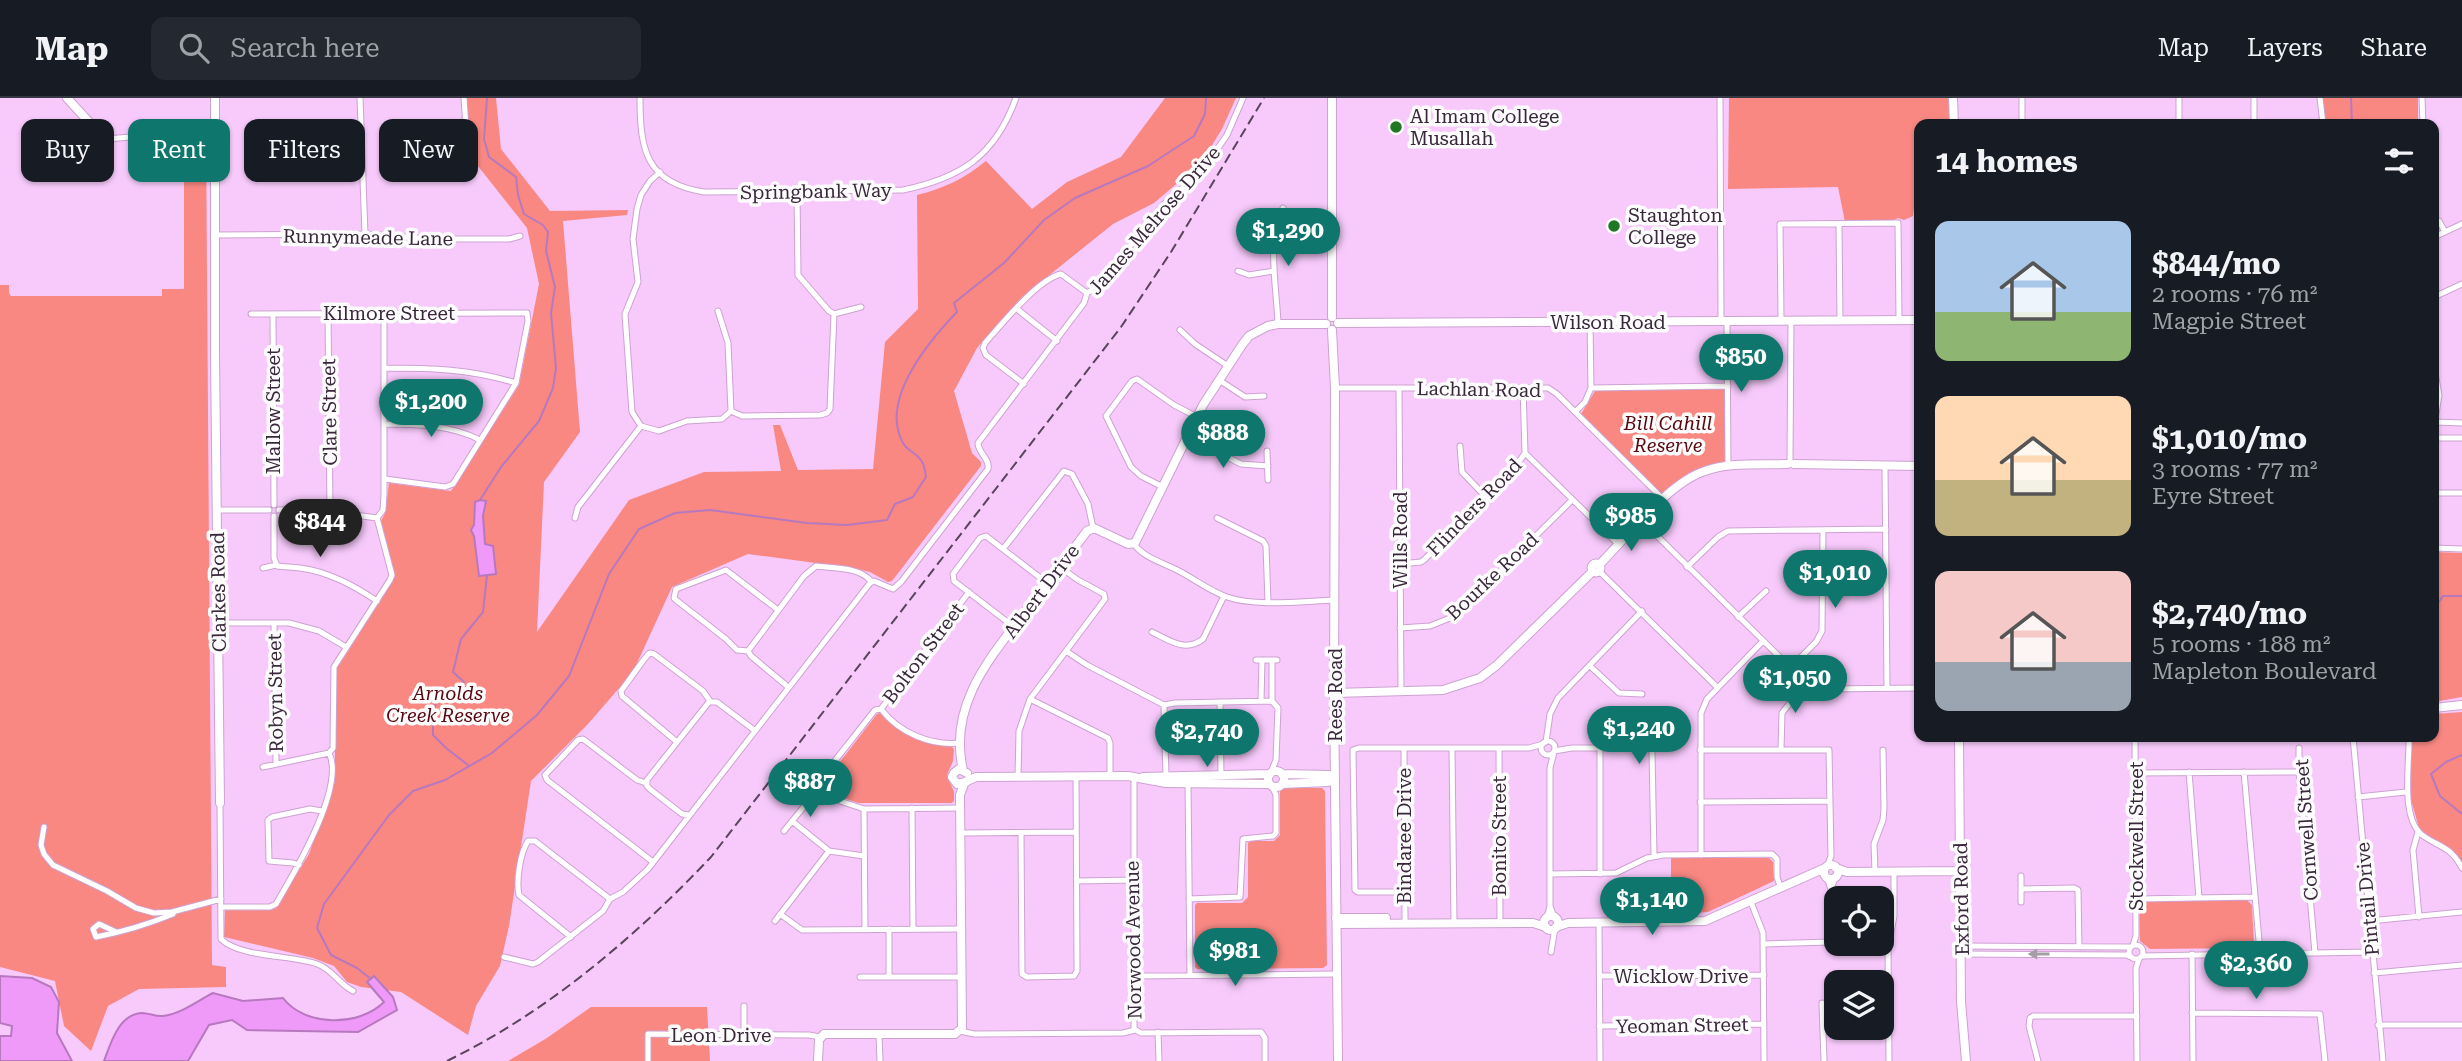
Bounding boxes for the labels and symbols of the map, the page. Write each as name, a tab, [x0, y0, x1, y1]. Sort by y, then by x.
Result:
place label: Al Imam College Musallah	[1410, 105, 1559, 150]
marker: Al Imam College Musallah	[1388, 119, 1404, 135]
street label: James Melrose Drive	[1084, 141, 1225, 299]
street label: Springbank Way	[740, 179, 893, 204]
place label: Staughton College	[1628, 204, 1723, 249]
pin: $1,290	[1231, 208, 1345, 268]
marker: Staughton College	[1606, 218, 1622, 234]
street label: Runnymeade Lane	[283, 225, 453, 250]
street label: Kilmore Street	[323, 302, 455, 325]
street label: Wilson Road	[1550, 311, 1666, 334]
pin: $850	[1700, 334, 1782, 394]
street label: Mallow Street	[262, 348, 285, 474]
street label: Clare Street	[317, 358, 342, 466]
street label: Lachlan Road	[1417, 377, 1541, 402]
pin: $1,200	[374, 380, 488, 439]
pin: $888	[1182, 410, 1264, 470]
park label: Bill Cahill Reserve	[1623, 412, 1712, 457]
street label: Flinders Road	[1422, 454, 1527, 561]
street label: Wills Road	[1389, 491, 1412, 589]
pin: $985	[1590, 494, 1672, 553]
pin: $844	[279, 500, 361, 559]
street label: Bourke Road	[1442, 528, 1543, 625]
street label: Clarkes Road	[206, 532, 231, 652]
street label: Albert Drive	[999, 540, 1084, 643]
pin: $1,010	[1778, 550, 1892, 610]
street label: Bolton Street	[878, 598, 969, 708]
street label: Robyn Street	[263, 633, 288, 753]
street label: Rees Road	[1324, 648, 1347, 742]
pin: $1,050	[1738, 656, 1852, 715]
park label: Arnolds Creek Reserve	[386, 682, 510, 727]
pin: $1,240	[1582, 706, 1696, 766]
pin: $2,740	[1150, 710, 1264, 769]
street label: Cornwell Street	[2290, 758, 2323, 902]
pin: $887	[769, 760, 851, 819]
street label: Stockwell Street	[2125, 761, 2148, 911]
street label: Bindaree Drive	[1393, 768, 1416, 904]
street label: Bonito Street	[1488, 776, 1511, 896]
street label: Pintail Drive	[2351, 841, 2384, 957]
street label: Exford Road	[1949, 842, 1974, 956]
street label: Norwood Avenue	[1121, 860, 1146, 1020]
pin: $1,140	[1595, 878, 1709, 937]
pin: $981	[1194, 928, 1276, 988]
pin: $2,360	[2199, 942, 2313, 1001]
one-way arrow	[2027, 948, 2049, 960]
street label: Wicklow Drive	[1614, 965, 1748, 988]
street label: Yeoman Street	[1615, 1013, 1749, 1038]
street label: Leon Drive	[671, 1024, 771, 1047]

